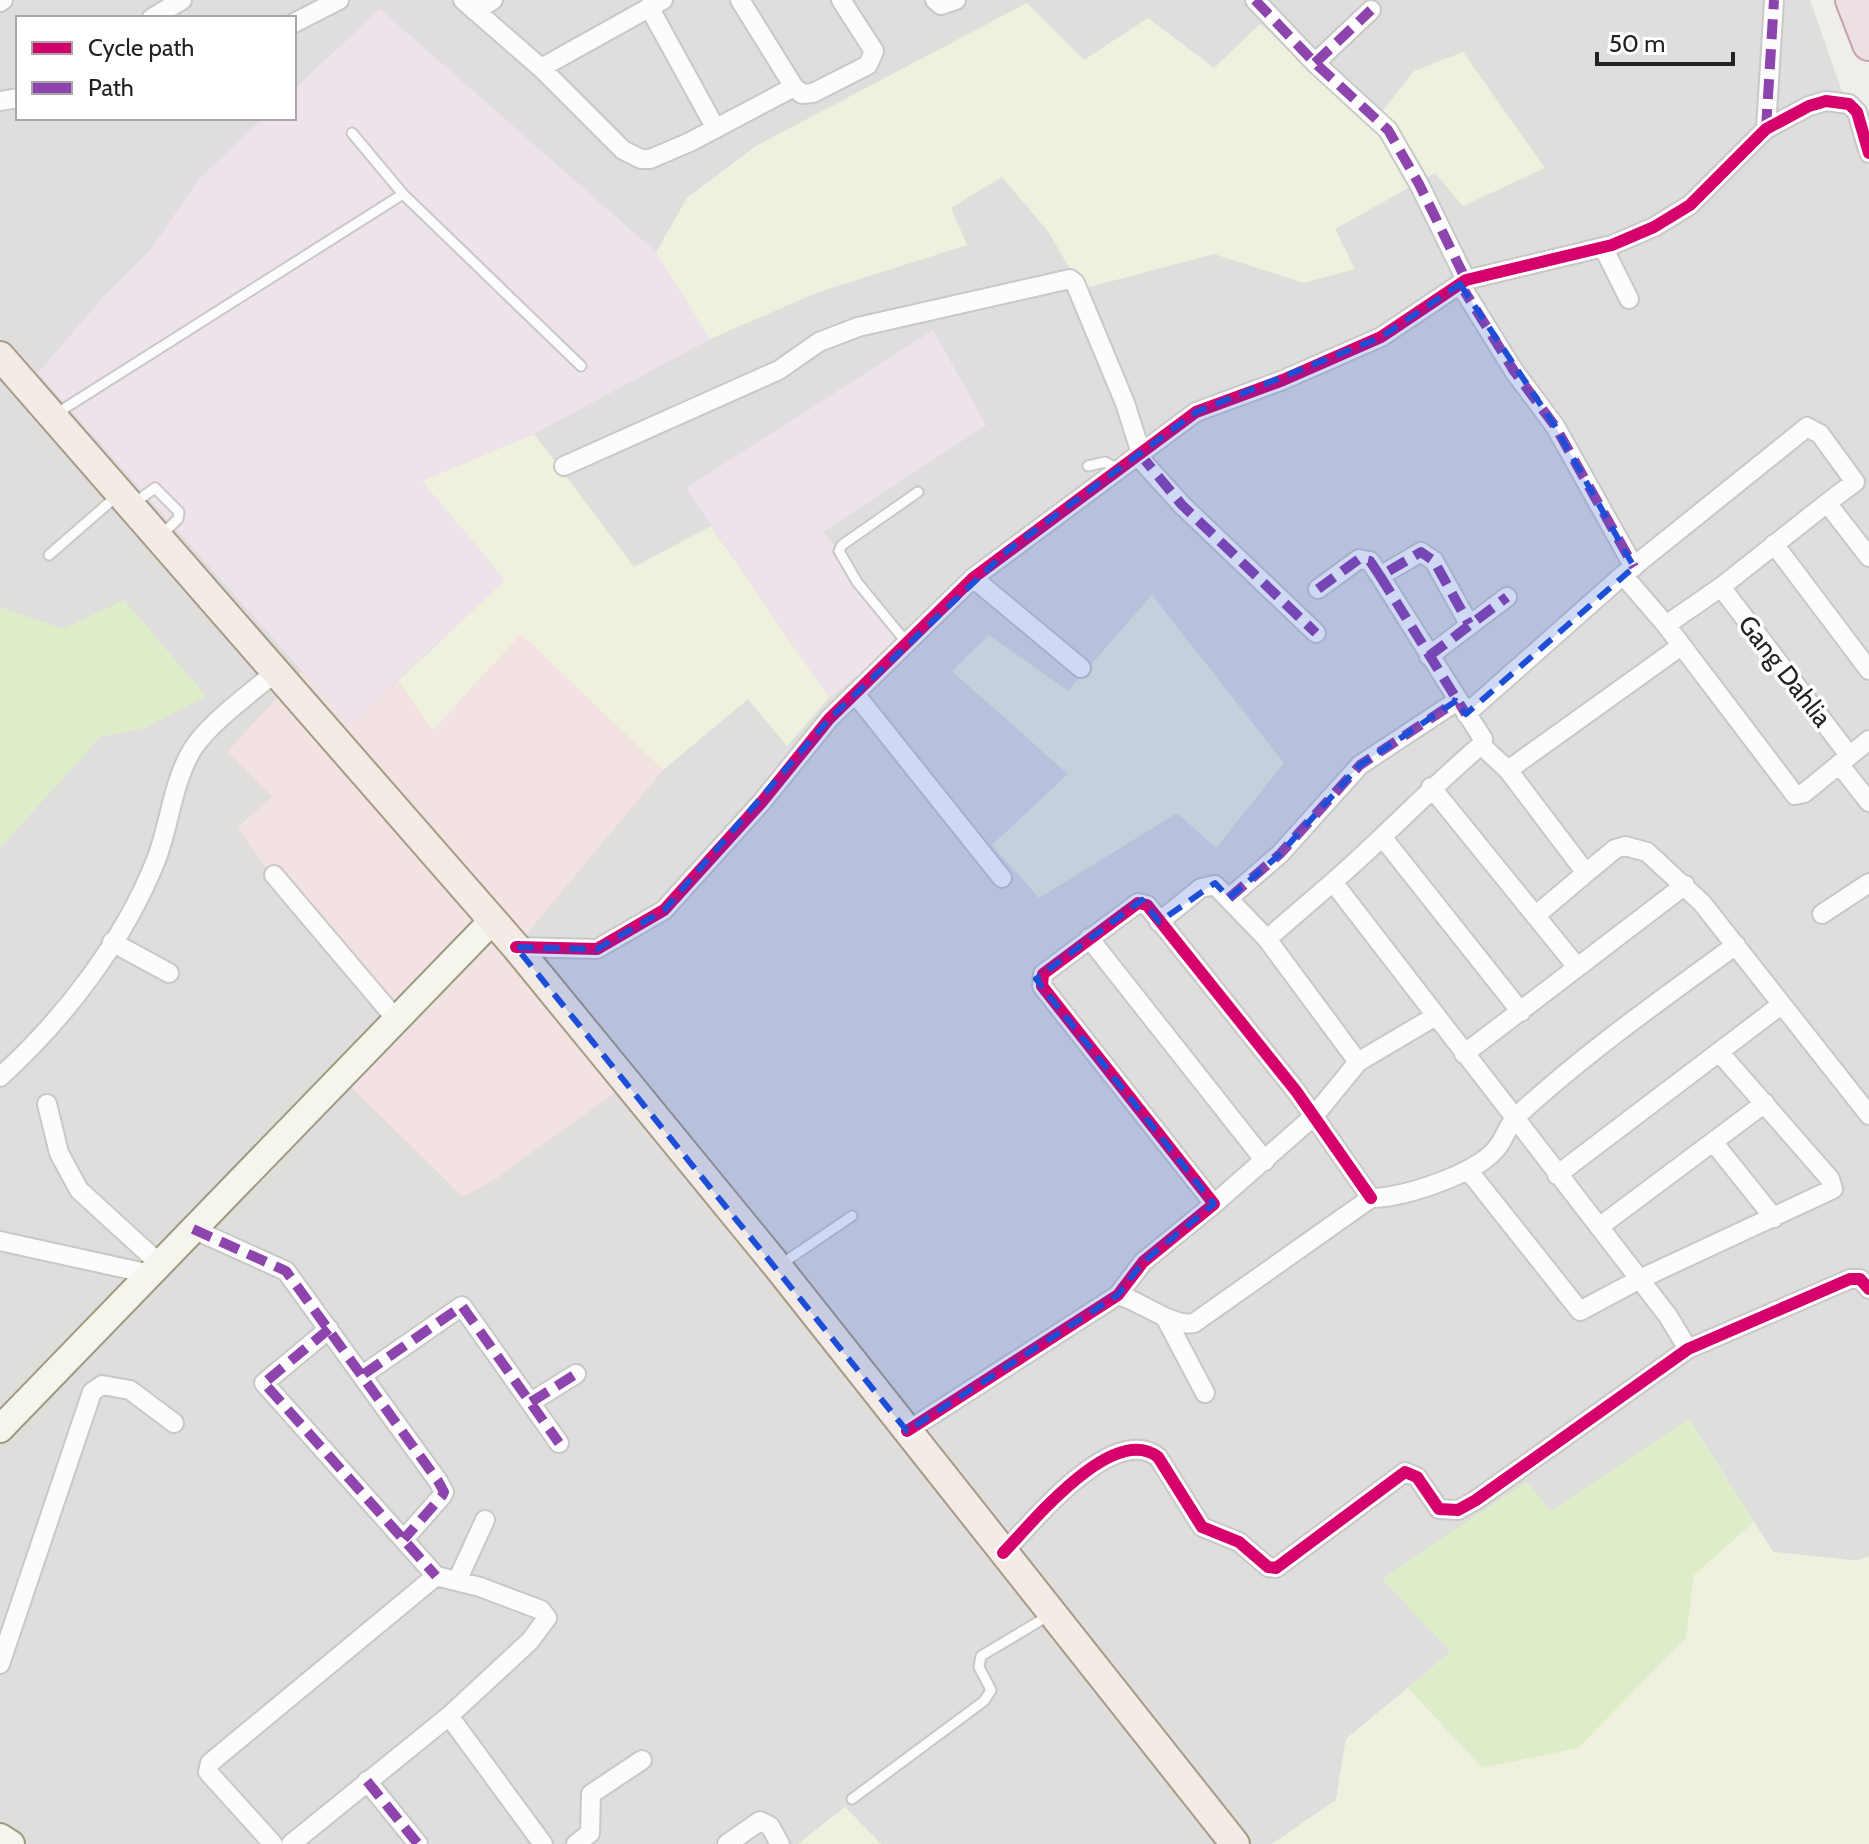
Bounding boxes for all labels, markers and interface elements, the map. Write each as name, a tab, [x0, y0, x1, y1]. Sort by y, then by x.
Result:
legend	[16, 16, 296, 120]
scale bar	[1597, 16, 1733, 66]
text: 50 m	[1609, 29, 1665, 58]
text: Cycle path	[88, 33, 194, 62]
text: Path	[88, 73, 134, 102]
street label: Gang Dahlia	[1732, 609, 1839, 734]

